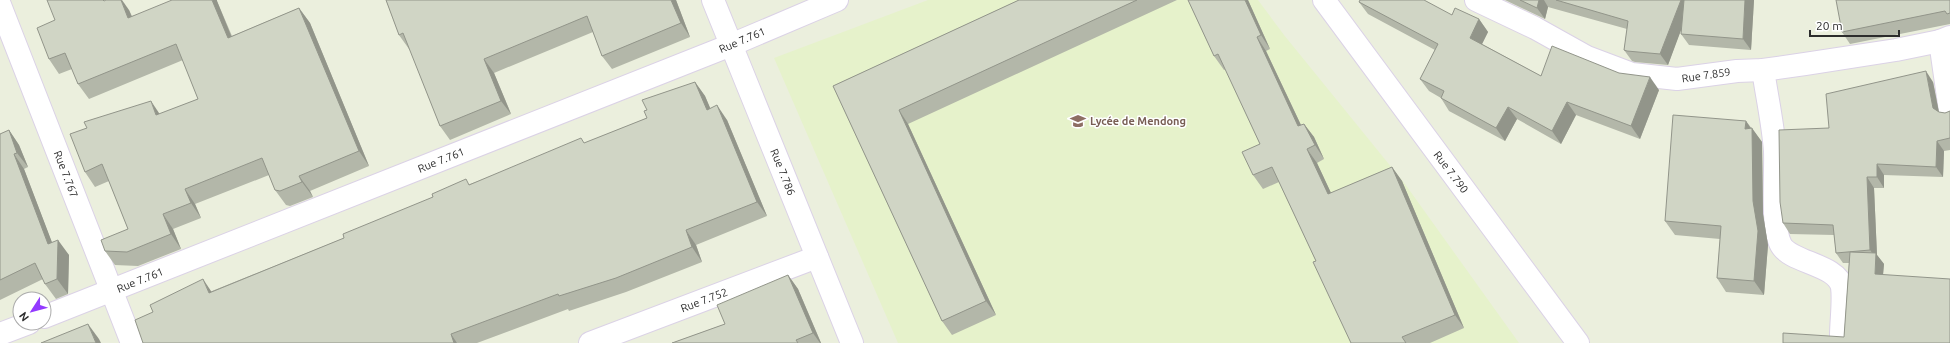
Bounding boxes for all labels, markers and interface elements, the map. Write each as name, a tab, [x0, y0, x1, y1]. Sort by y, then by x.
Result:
scale bar	[1810, 12, 1899, 38]
text: 20 m	[1816, 19, 1843, 32]
street label: Rue 7.761	[717, 25, 767, 55]
street label: Rue 7.859	[1681, 66, 1731, 84]
school or university icon: Lycée de Mendong	[1069, 112, 1087, 130]
place label: Lycée de Mendong	[1090, 115, 1186, 127]
street label: Rue 7.761	[416, 145, 466, 175]
street label: Rue 7.786	[768, 147, 798, 197]
street label: Rue 7.767	[52, 149, 80, 199]
street label: Rue 7.790	[1431, 149, 1471, 195]
street label: Rue 7.761	[115, 265, 165, 295]
street label: Rue 7.752	[679, 286, 729, 314]
north arrow	[12, 291, 52, 331]
text: N	[17, 310, 31, 324]

